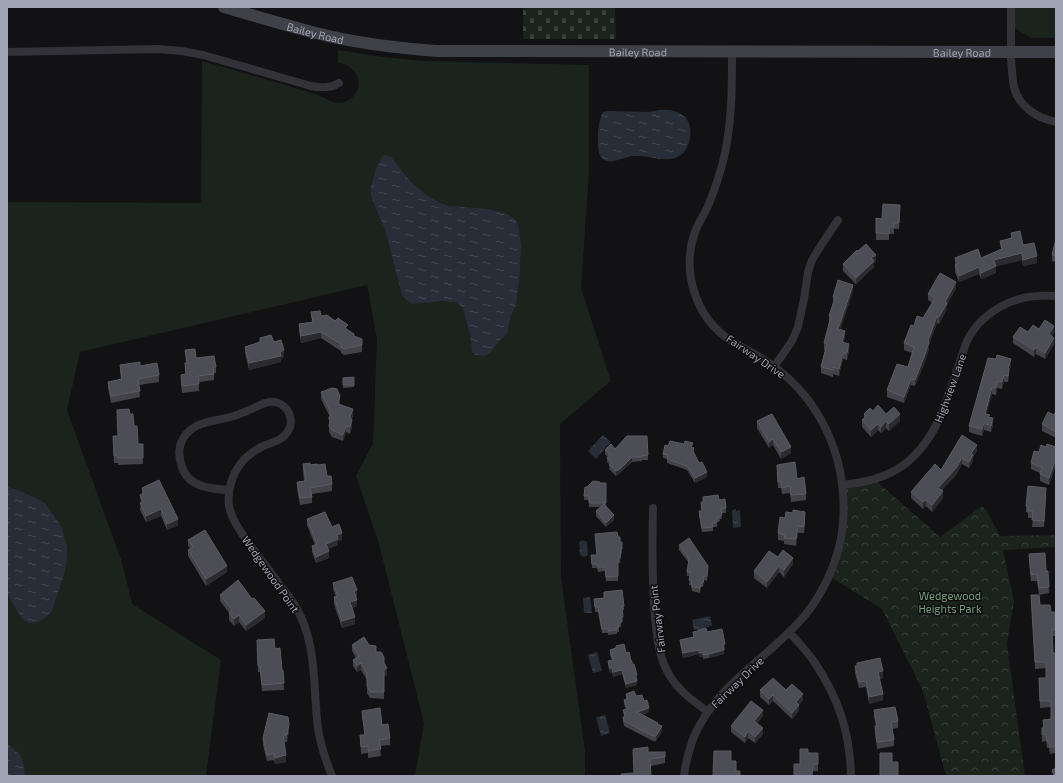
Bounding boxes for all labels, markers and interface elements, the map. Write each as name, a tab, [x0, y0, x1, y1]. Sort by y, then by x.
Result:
street label: Bailey Road	[286, 19, 345, 46]
street label: Bailey Road	[609, 45, 667, 58]
street label: Bailey Road	[933, 45, 991, 58]
street label: Fairway Drive	[724, 332, 788, 380]
street label: Highview Lane	[932, 352, 969, 424]
street label: Wedgewood Point	[240, 533, 302, 615]
street label: Fairway Point	[646, 584, 668, 654]
park label: Wedgewood Heights Park	[918, 589, 982, 615]
street label: Fairway Drive	[708, 654, 766, 710]

